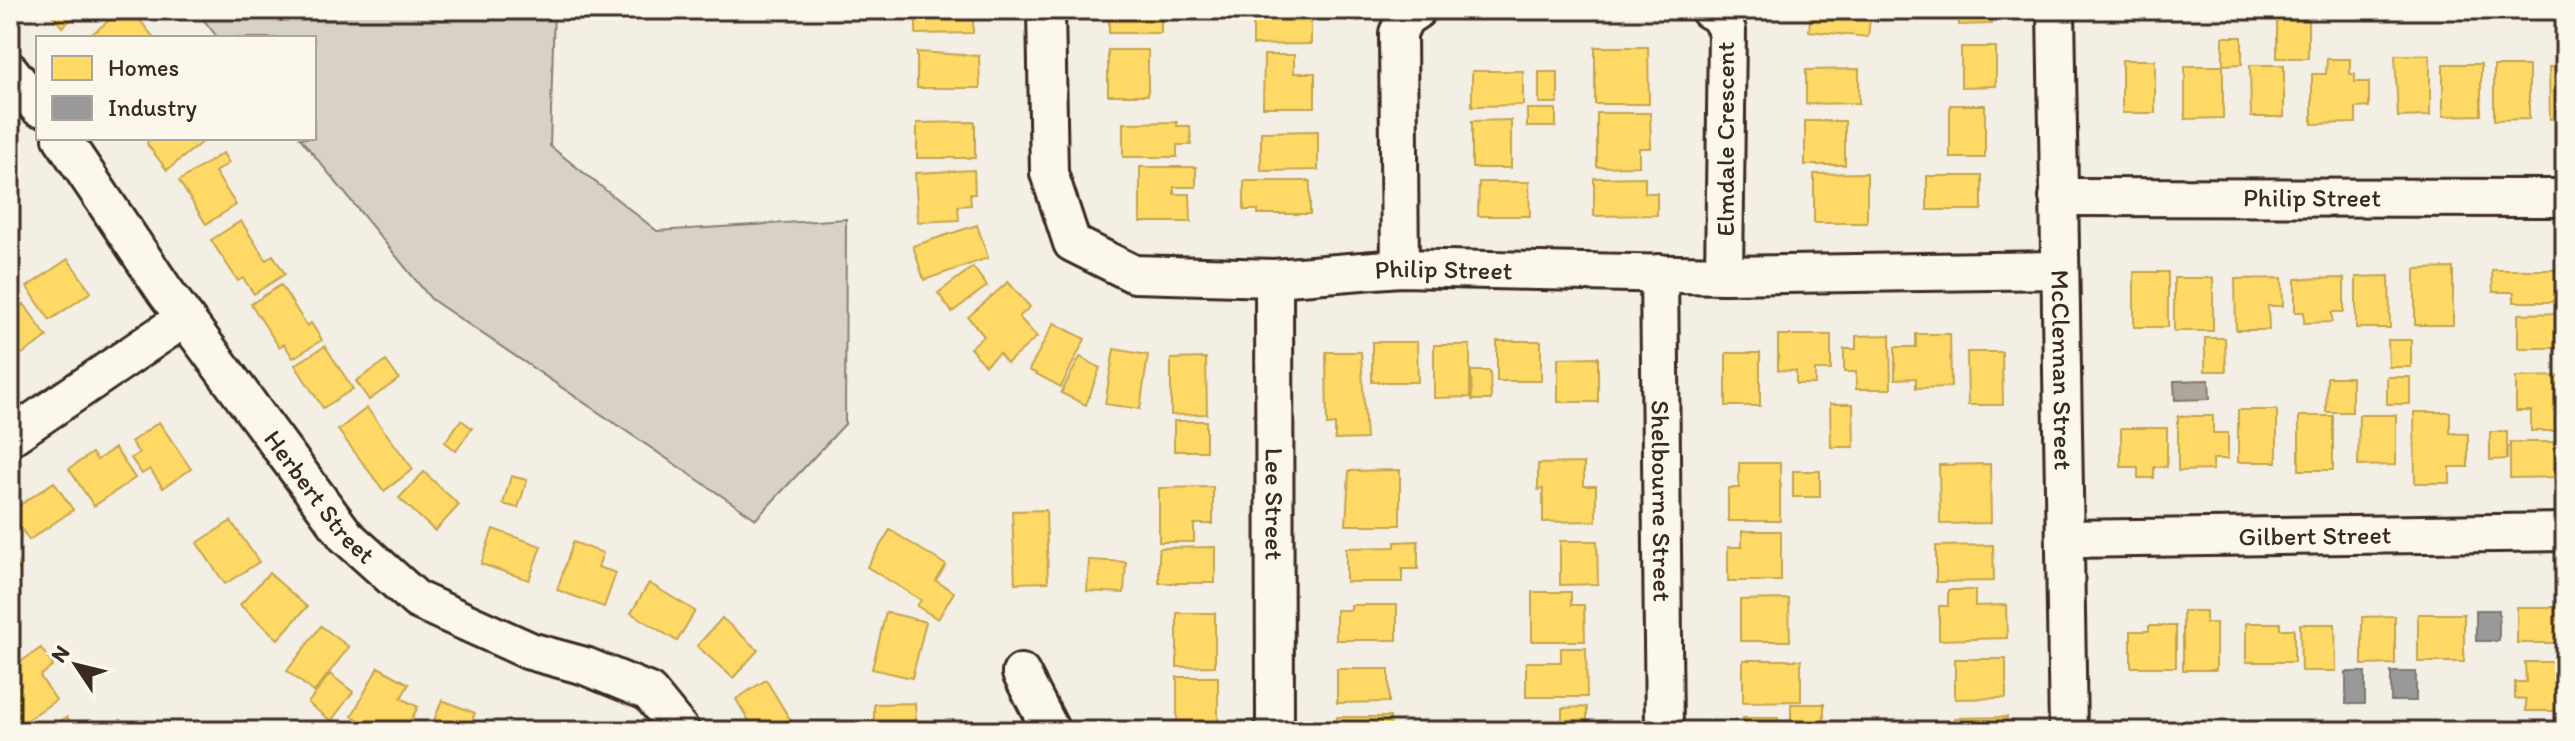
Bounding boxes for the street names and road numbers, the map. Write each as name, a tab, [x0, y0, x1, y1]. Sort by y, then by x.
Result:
street label: Elmdale Crescent	[1709, 41, 1741, 236]
street label: Philip Street	[2243, 181, 2381, 214]
street label: Philip Street	[1373, 252, 1513, 286]
street label: McClennan Street	[2044, 269, 2080, 471]
street label: Shelbourne Street	[1644, 400, 1679, 602]
street label: Herbert Street	[257, 424, 382, 571]
street label: Lee Street	[1258, 448, 1291, 561]
street label: Gilbert Street	[2238, 518, 2392, 553]

